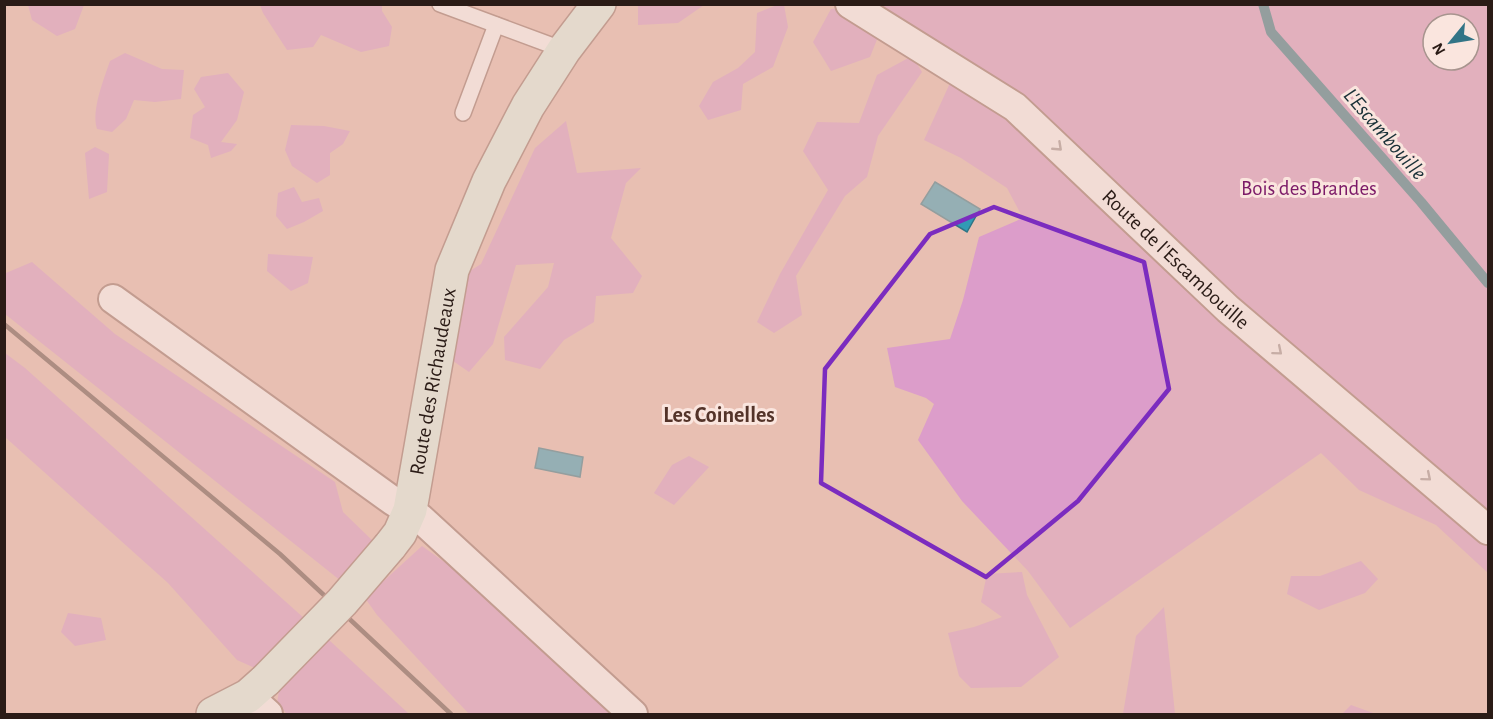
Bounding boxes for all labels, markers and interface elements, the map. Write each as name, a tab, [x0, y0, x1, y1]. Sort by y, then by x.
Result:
north arrow	[1421, 12, 1481, 72]
text: N	[1429, 40, 1449, 58]
water label: L'Escambouille	[1340, 84, 1430, 184]
one-way arrow	[1050, 140, 1061, 151]
park label: Bois des Brandes	[1241, 178, 1377, 199]
street label: Route de l'Escambouille	[1098, 185, 1254, 333]
street label: Route des Richaudeaux	[406, 286, 459, 477]
one-way arrow	[1271, 344, 1282, 355]
district label: Les Coinelles	[663, 404, 775, 426]
one-way arrow	[1420, 470, 1431, 481]

